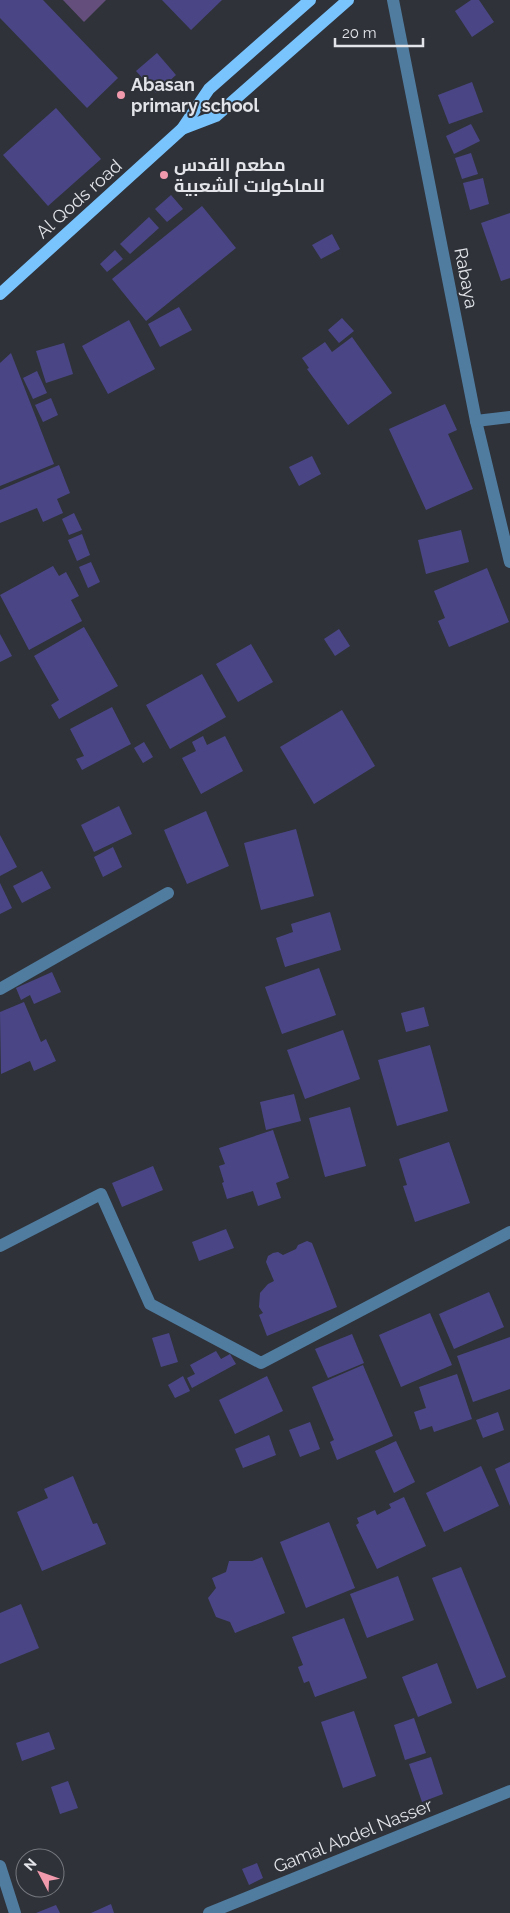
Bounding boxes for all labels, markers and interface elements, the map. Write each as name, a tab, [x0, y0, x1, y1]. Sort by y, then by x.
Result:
scale bar	[335, 15, 422, 47]
text: 20 m	[342, 24, 377, 42]
place label: Abasan primary school	[131, 74, 260, 116]
marker: Abasan primary school	[115, 89, 127, 101]
place label: مطعم القدس للماكولات الشعبية	[174, 154, 325, 197]
street label: Al Qods road	[32, 155, 126, 242]
marker: مطعم القدس للماكولات الشعبية	[158, 169, 170, 181]
street label: Rabaya	[450, 246, 483, 310]
street label: Gamal Abdel Nasser	[270, 1794, 436, 1877]
north arrow	[15, 1848, 65, 1898]
text: N	[21, 1855, 40, 1874]

